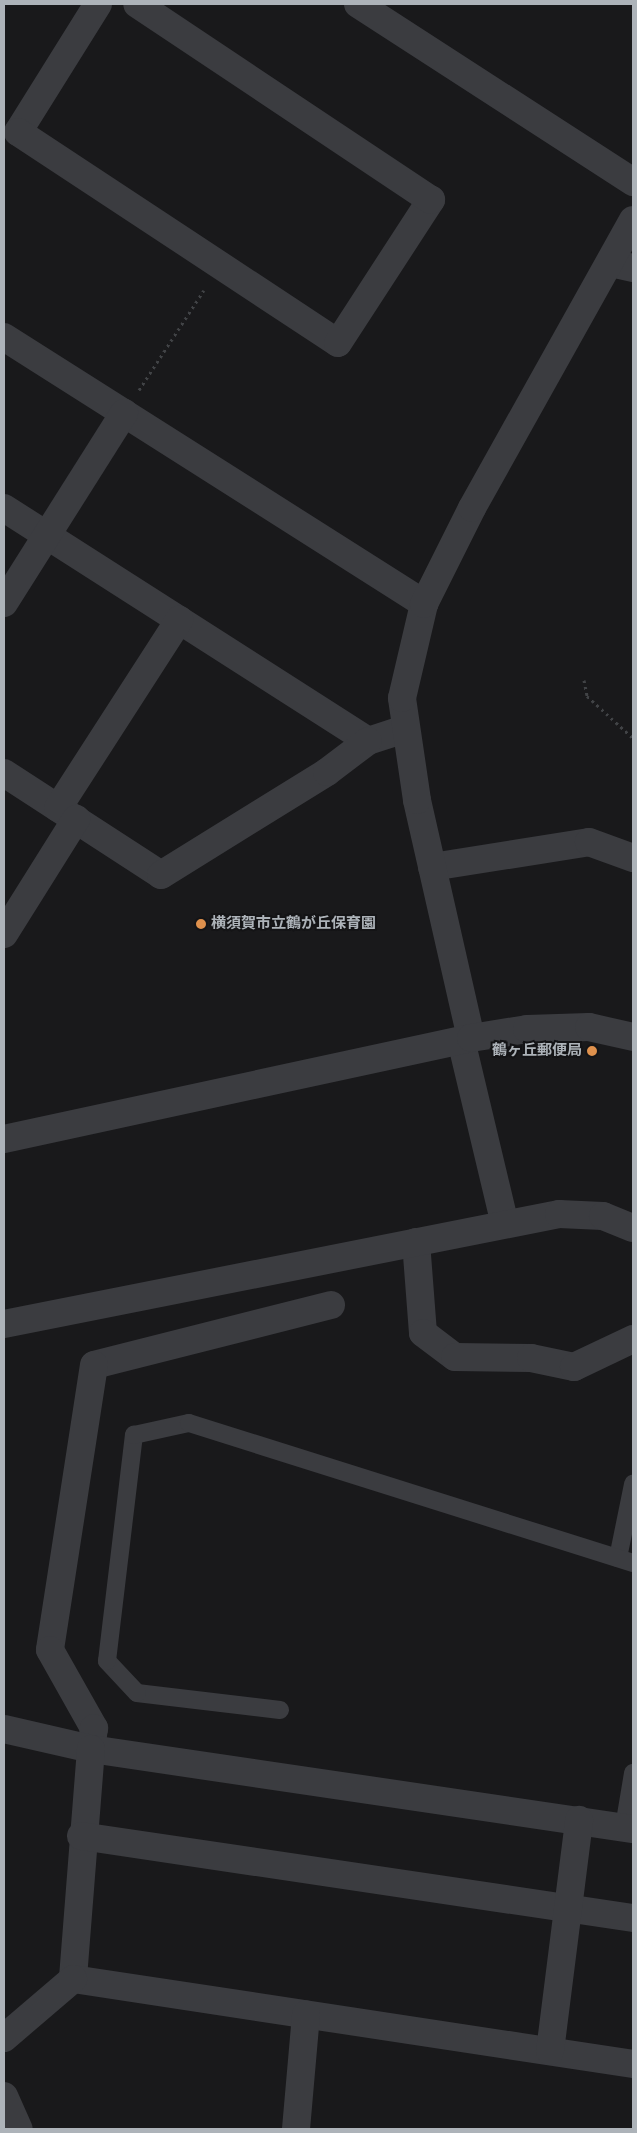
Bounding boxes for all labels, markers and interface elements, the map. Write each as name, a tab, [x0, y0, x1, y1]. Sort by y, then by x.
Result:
place label: 横須賀市立鶴が丘保育園	[211, 915, 376, 933]
marker: 横須賀市立鶴が丘保育園	[195, 918, 207, 930]
place label: 鶴ヶ丘郵便局	[492, 1042, 582, 1060]
marker: 鶴ヶ丘郵便局	[586, 1045, 598, 1057]

